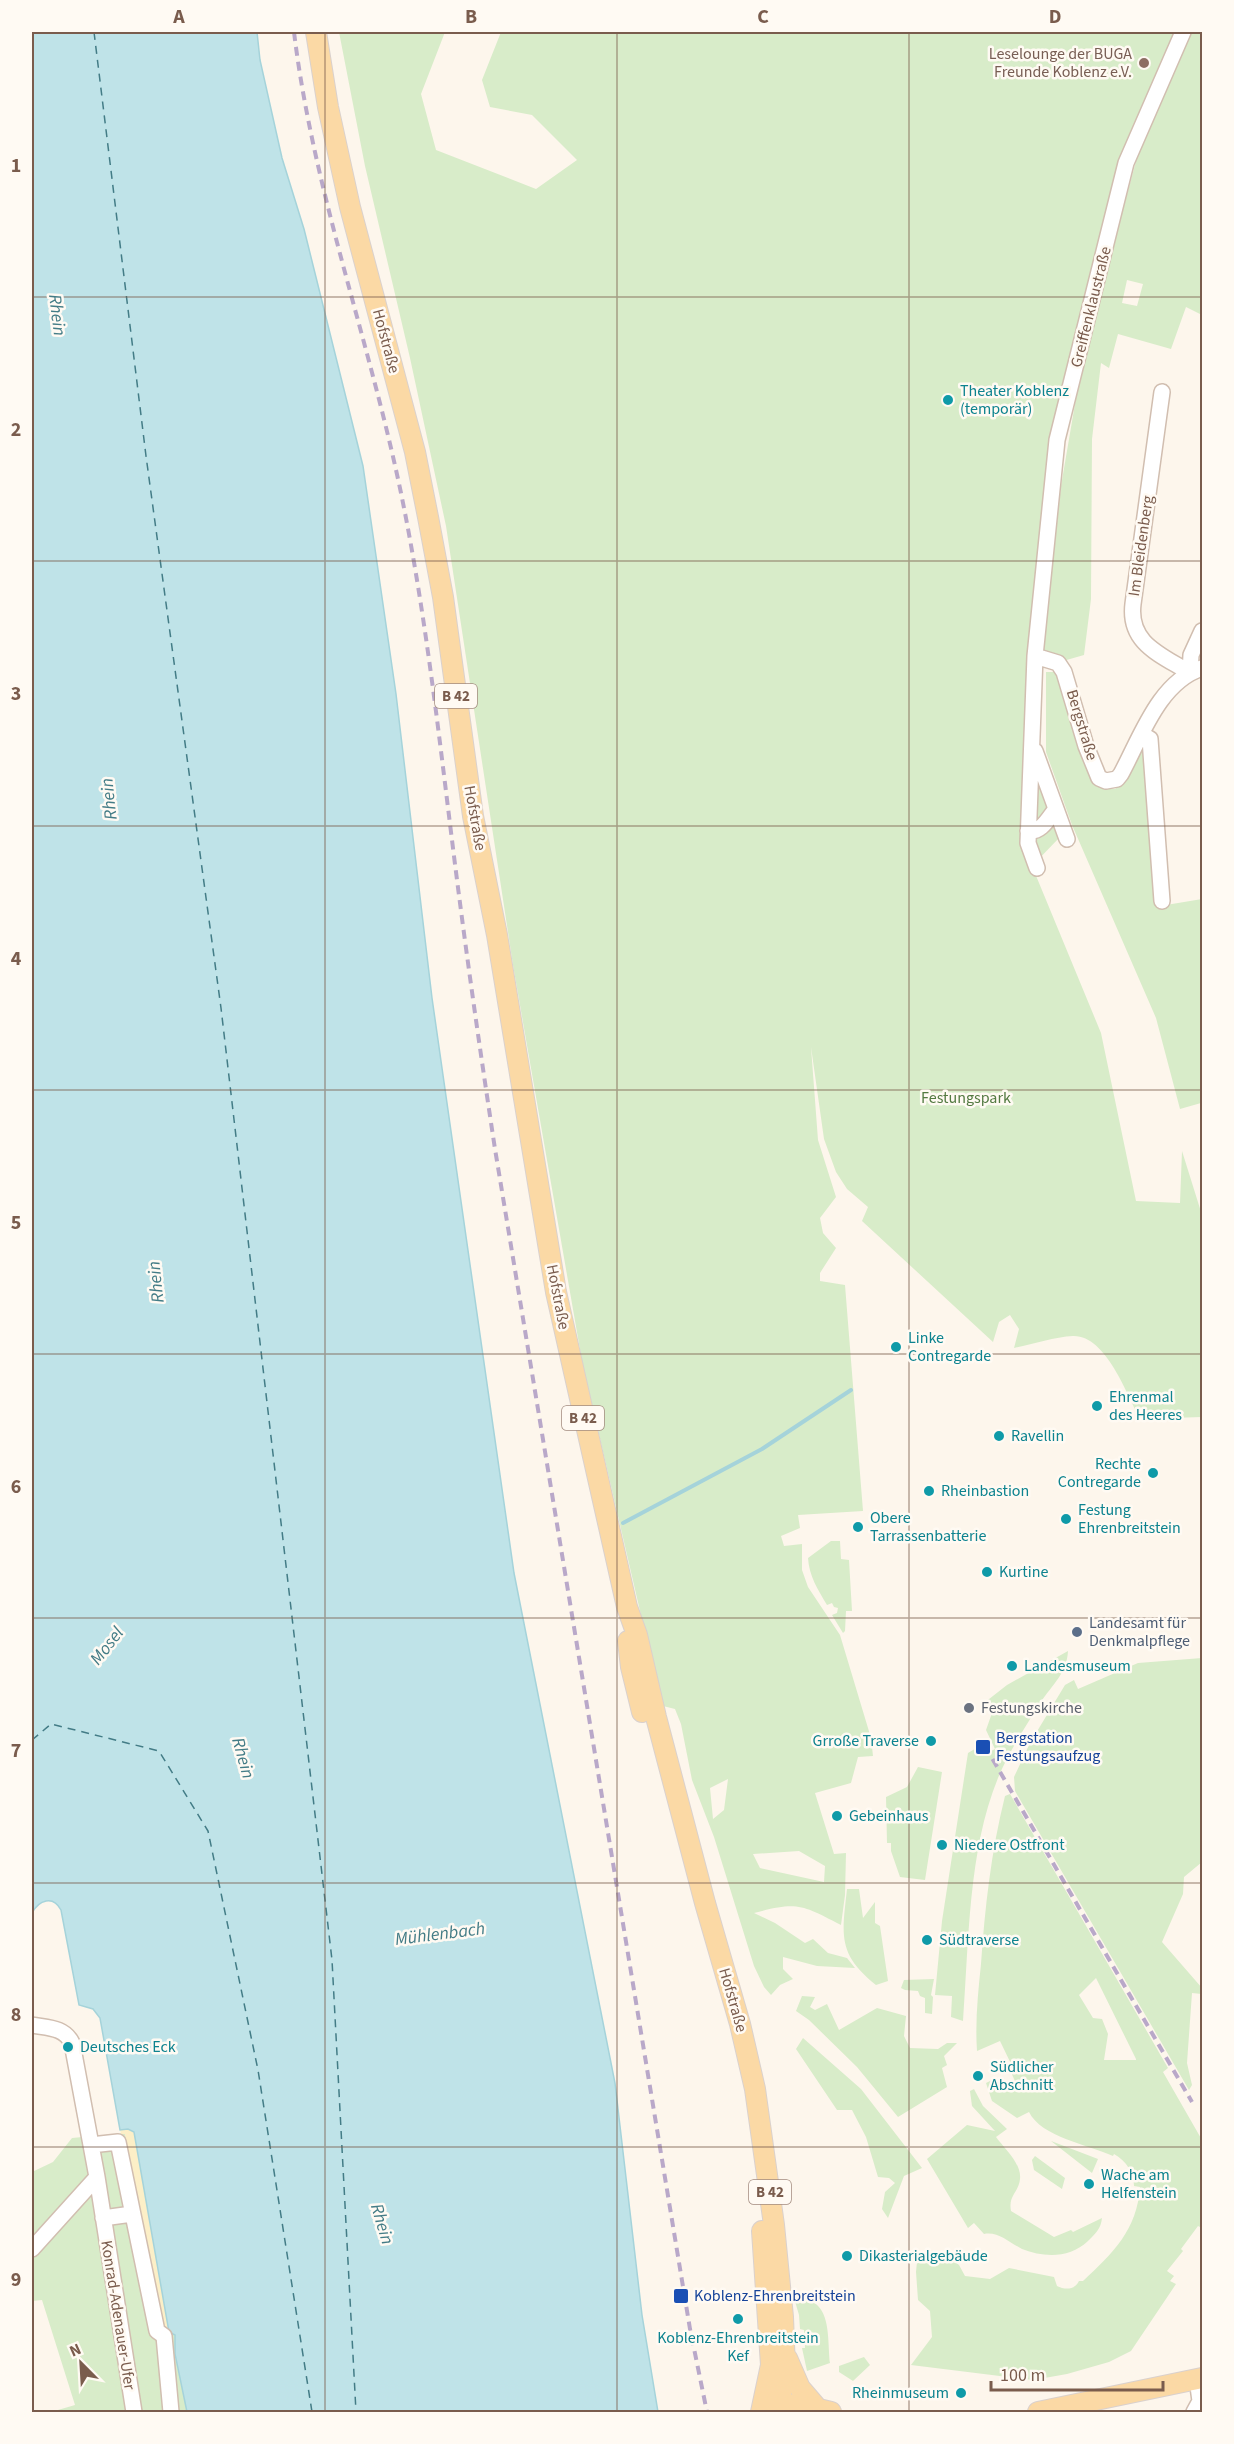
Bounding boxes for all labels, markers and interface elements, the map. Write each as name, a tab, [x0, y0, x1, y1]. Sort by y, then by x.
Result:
text: A	[172, 3, 185, 31]
text: B	[465, 3, 477, 31]
text: C	[757, 3, 769, 31]
text: D	[1049, 3, 1061, 31]
place label: Leselounge der BUGA Freunde Koblenz e.V.	[989, 43, 1132, 83]
marker: Leselounge der BUGA Freunde Koblenz e.V.	[1137, 56, 1151, 70]
text: 1	[11, 152, 21, 180]
street label: Greiffenklaustraße	[1065, 244, 1117, 370]
water label: Rhein	[42, 293, 72, 337]
street label: Hofstraße	[367, 306, 405, 376]
place label: Theater Koblenz (temporär)	[960, 380, 1069, 420]
marker: Theater Koblenz (temporär)	[941, 393, 955, 407]
text: 2	[11, 416, 21, 444]
street label: Im Bleidenberg	[1123, 494, 1159, 598]
text: 3	[11, 680, 21, 708]
road number: B 42	[435, 684, 477, 708]
street label: Bergstraße	[1061, 687, 1103, 763]
water label: Rhein	[94, 777, 124, 821]
street label: Hofstraße	[458, 784, 492, 852]
text: 4	[11, 945, 22, 973]
park label: Festungspark	[921, 1087, 1011, 1109]
text: 5	[11, 1209, 21, 1237]
water label: Rhein	[141, 1260, 171, 1304]
street label: Hofstraße	[541, 1263, 575, 1331]
place label: Linke Contregarde	[908, 1327, 991, 1367]
marker: Linke Contregarde	[889, 1340, 903, 1354]
place label: Ehrenmal des Heeres	[1109, 1386, 1182, 1426]
marker: Ehrenmal des Heeres	[1090, 1399, 1104, 1413]
road number: B 42	[562, 1406, 604, 1430]
place label: Ravellin	[1011, 1425, 1064, 1447]
marker: Ravellin	[992, 1429, 1006, 1443]
place label: Rechte Contregarde	[1058, 1453, 1141, 1493]
marker: Rechte Contregarde	[1146, 1466, 1160, 1480]
text: 6	[11, 1473, 21, 1501]
place label: Rheinbastion	[941, 1480, 1029, 1502]
marker: Rheinbastion	[922, 1484, 936, 1498]
place label: Festung Ehrenbreitstein	[1078, 1499, 1181, 1539]
place label: Obere Tarrassenbatterie	[870, 1507, 987, 1547]
marker: Festung Ehrenbreitstein	[1059, 1512, 1073, 1526]
marker: Obere Tarrassenbatterie	[851, 1520, 865, 1534]
place label: Kurtine	[999, 1561, 1048, 1583]
marker: Kurtine	[980, 1565, 994, 1579]
place label: Landesamt für Denkmalpflege	[1089, 1612, 1190, 1652]
water label: Mosel	[84, 1621, 130, 1670]
marker: Landesamt für Denkmalpflege	[1070, 1625, 1084, 1639]
place label: Landesmuseum	[1024, 1655, 1131, 1677]
marker: Landesmuseum	[1005, 1659, 1019, 1673]
place label: Festungskirche	[981, 1697, 1082, 1719]
marker: Festungskirche	[962, 1701, 976, 1715]
place label: Bergstation Festungsaufzug	[996, 1727, 1100, 1767]
place label: Grroße Traverse	[813, 1730, 919, 1752]
water label: Rhein	[225, 1734, 261, 1782]
marker: Grroße Traverse	[924, 1734, 938, 1748]
text: 7	[11, 1737, 21, 1765]
marker: Bergstation Festungsaufzug	[974, 1738, 992, 1756]
place label: Gebeinhaus	[849, 1805, 929, 1827]
marker: Gebeinhaus	[830, 1809, 844, 1823]
place label: Niedere Ostfront	[954, 1834, 1065, 1856]
marker: Niedere Ostfront	[935, 1838, 949, 1852]
water label: Mühlenbach	[394, 1916, 486, 1952]
place label: Südtraverse	[939, 1929, 1019, 1951]
marker: Südtraverse	[920, 1933, 934, 1947]
street label: Hofstraße	[713, 1965, 753, 2035]
text: 8	[11, 2001, 21, 2029]
place label: Deutsches Eck	[80, 2036, 176, 2058]
marker: Deutsches Eck	[61, 2040, 75, 2054]
place label: Südlicher Abschnitt	[990, 2056, 1054, 2096]
marker: Südlicher Abschnitt	[971, 2069, 985, 2083]
place label: Wache am Helfenstein	[1101, 2164, 1177, 2204]
marker: Wache am Helfenstein	[1082, 2177, 1096, 2191]
road number: B 42	[749, 2180, 791, 2204]
water label: Rhein	[364, 2200, 400, 2248]
street label: Konrad-Adenauer-Ufer	[95, 2239, 141, 2392]
place label: Dikasterialgebäude	[859, 2245, 988, 2267]
marker: Dikasterialgebäude	[840, 2249, 854, 2263]
text: 9	[11, 2266, 21, 2294]
place label: Koblenz-Ehrenbreitstein	[694, 2285, 856, 2307]
marker: Koblenz-Ehrenbreitstein	[672, 2287, 690, 2305]
marker: Koblenz-Ehrenbreitstein Kef	[731, 2312, 745, 2326]
place label: Koblenz-Ehrenbreitstein Kef	[657, 2327, 819, 2367]
north arrow	[51, 2333, 111, 2393]
text: N	[66, 2338, 85, 2362]
scale bar	[991, 2354, 1164, 2392]
text: 100 m	[1000, 2363, 1045, 2388]
place label: Rheinmuseum	[852, 2382, 949, 2404]
marker: Rheinmuseum	[954, 2386, 968, 2400]

